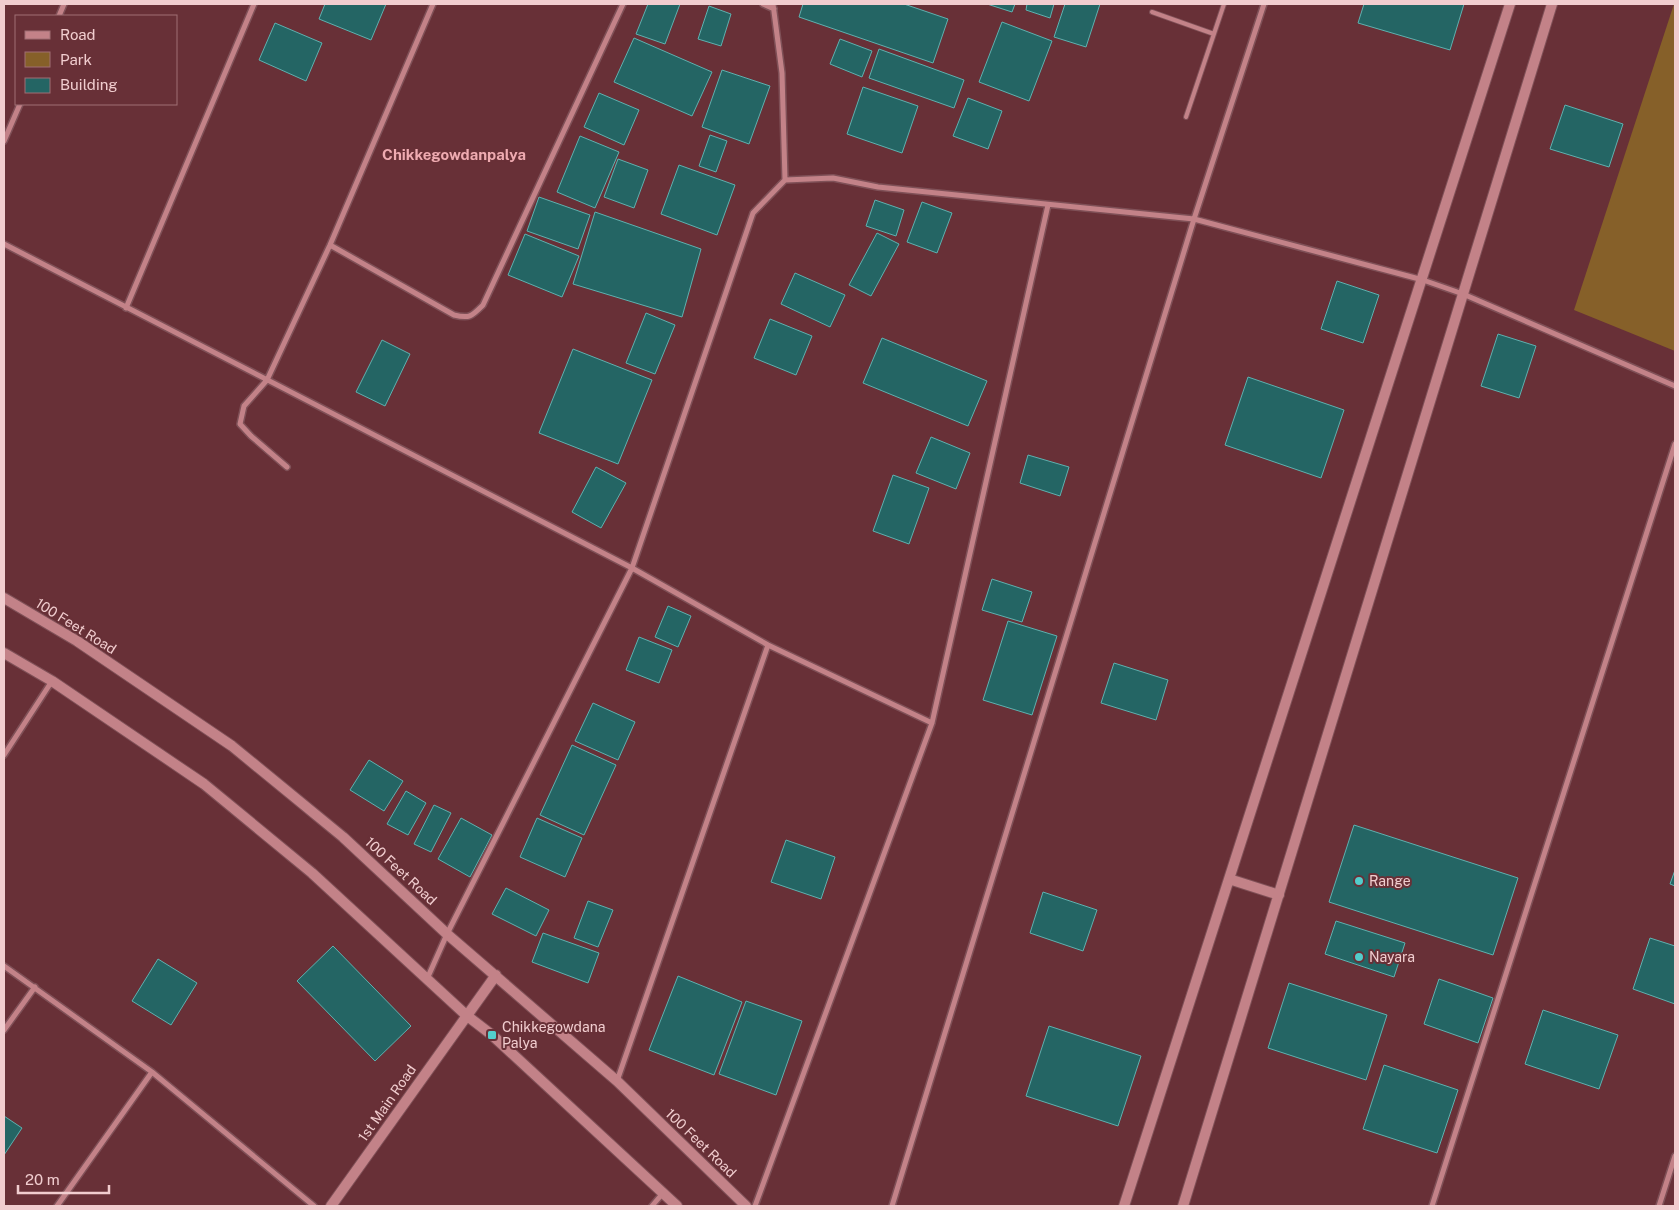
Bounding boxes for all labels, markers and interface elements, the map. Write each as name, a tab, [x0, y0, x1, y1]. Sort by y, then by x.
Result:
legend	[15, 15, 178, 105]
text: Road	[60, 26, 96, 43]
text: Park	[60, 51, 92, 68]
text: Building	[60, 76, 118, 93]
district label: Chikkegowdanpalya	[382, 146, 526, 163]
street label: 100 Feet Road	[33, 595, 119, 657]
street label: 100 Feet Road	[362, 834, 440, 908]
place label: Range	[1369, 873, 1411, 889]
marker: Range	[1353, 875, 1365, 887]
place label: Nayara	[1369, 949, 1415, 965]
marker: Nayara	[1353, 951, 1365, 963]
place label: Chikkegowdana Palya	[502, 1019, 606, 1051]
marker: Chikkegowdana Palya	[486, 1029, 498, 1041]
street label: 1st Main Road	[355, 1062, 419, 1144]
street label: 100 Feet Road	[662, 1105, 740, 1181]
scale bar	[18, 1162, 109, 1194]
text: 20 m	[25, 1171, 60, 1188]

